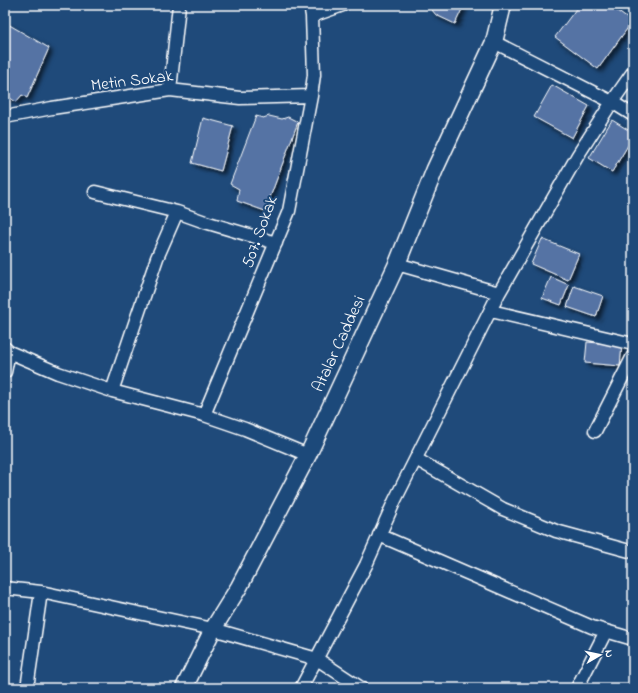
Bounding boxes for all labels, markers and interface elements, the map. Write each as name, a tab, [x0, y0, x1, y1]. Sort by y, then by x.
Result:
street label: Metin Sokak	[89, 63, 175, 98]
street label: 507. Sokak	[235, 192, 285, 272]
street label: Atalar Caddesi	[306, 292, 372, 396]
north arrow	[580, 635, 620, 675]
text: N	[600, 649, 617, 659]

